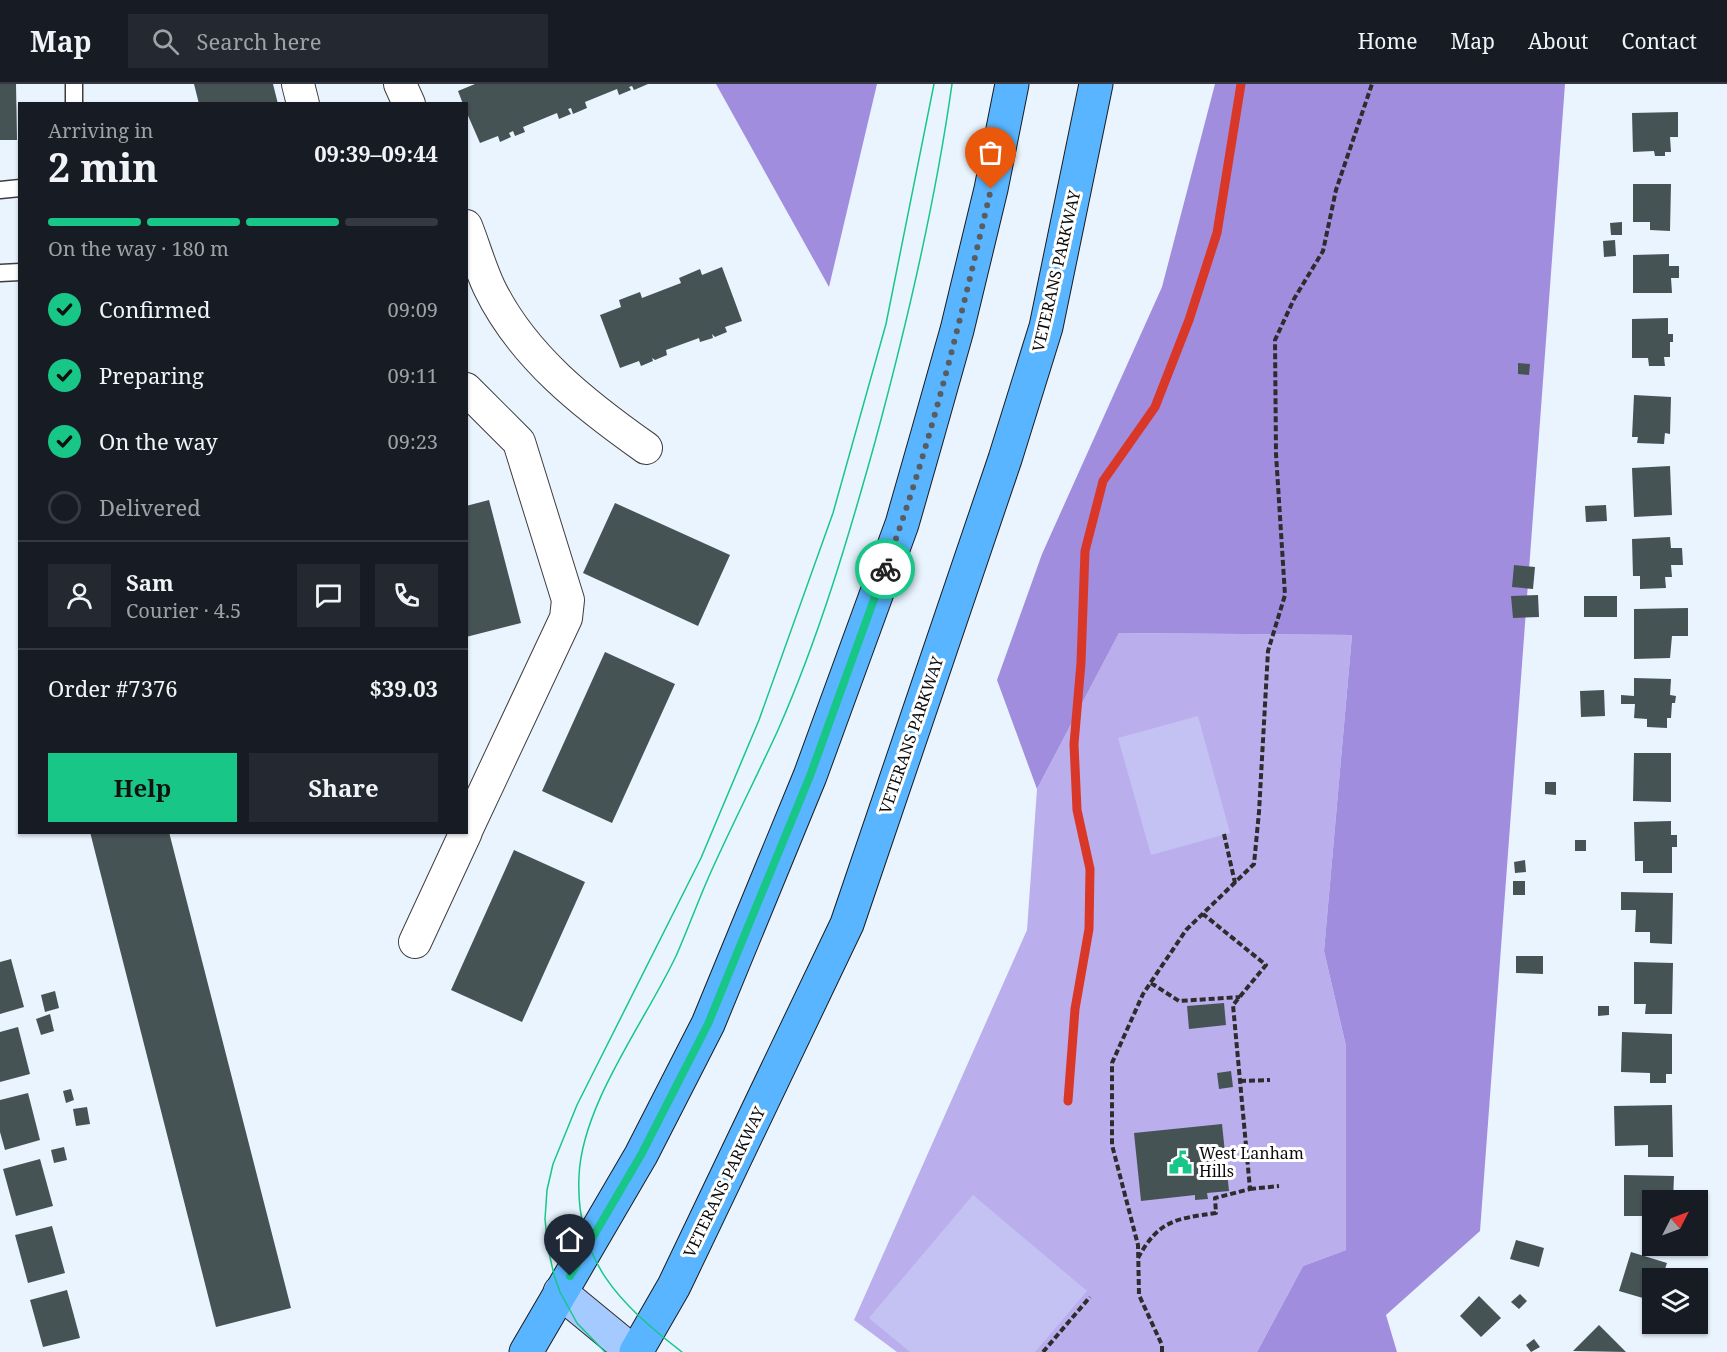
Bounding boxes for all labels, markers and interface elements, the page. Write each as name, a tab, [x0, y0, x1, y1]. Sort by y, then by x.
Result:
search box	[128, 14, 548, 68]
text: Map	[30, 22, 92, 60]
icon: search	[149, 25, 182, 58]
text: Search here	[197, 26, 321, 56]
text: Home	[1358, 27, 1418, 55]
text: Map	[1451, 27, 1495, 55]
text: About	[1528, 27, 1589, 55]
text: Contact	[1622, 27, 1697, 55]
text: Arriving in	[48, 117, 153, 144]
pin	[965, 127, 1016, 189]
icon: bag	[974, 136, 1007, 169]
text: 09:39–09:44	[314, 138, 438, 168]
text: 2 min	[48, 140, 158, 193]
street label: VETERANS PARKWAY	[1027, 187, 1086, 354]
text: On the way · 180 m	[48, 235, 229, 262]
icon: check	[48, 293, 81, 326]
text: Confirmed	[99, 294, 210, 324]
text: 09:09	[388, 296, 438, 323]
icon: check	[48, 359, 81, 392]
text: Preparing	[99, 360, 204, 390]
text: 09:11	[388, 362, 438, 389]
icon: check	[48, 425, 81, 458]
text: On the way	[99, 426, 218, 456]
text: 09:23	[388, 428, 438, 455]
text: Delivered	[99, 492, 201, 522]
courier	[855, 539, 915, 599]
icon: bike	[869, 553, 902, 586]
button: person	[48, 564, 111, 627]
button: chat	[297, 564, 360, 627]
button: phone	[375, 564, 438, 627]
text: Sam	[126, 567, 174, 597]
text: Courier · 4.5	[126, 597, 241, 624]
street label: VETERANS PARKWAY	[874, 652, 949, 817]
text: Order #7376	[48, 673, 178, 703]
text: $39.03	[369, 673, 438, 703]
button: Help	[48, 753, 237, 822]
button: Share	[249, 753, 438, 822]
street label: VETERANS PARKWAY	[678, 1102, 770, 1261]
place label: West Lanham Hills	[1199, 1142, 1304, 1182]
public building icon: West Lanham Hills	[1168, 1149, 1194, 1175]
north arrow	[1642, 1190, 1708, 1256]
map controls	[1642, 1190, 1708, 1334]
pin	[544, 1214, 595, 1276]
icon: home	[553, 1223, 586, 1256]
button: layers	[1642, 1268, 1708, 1334]

